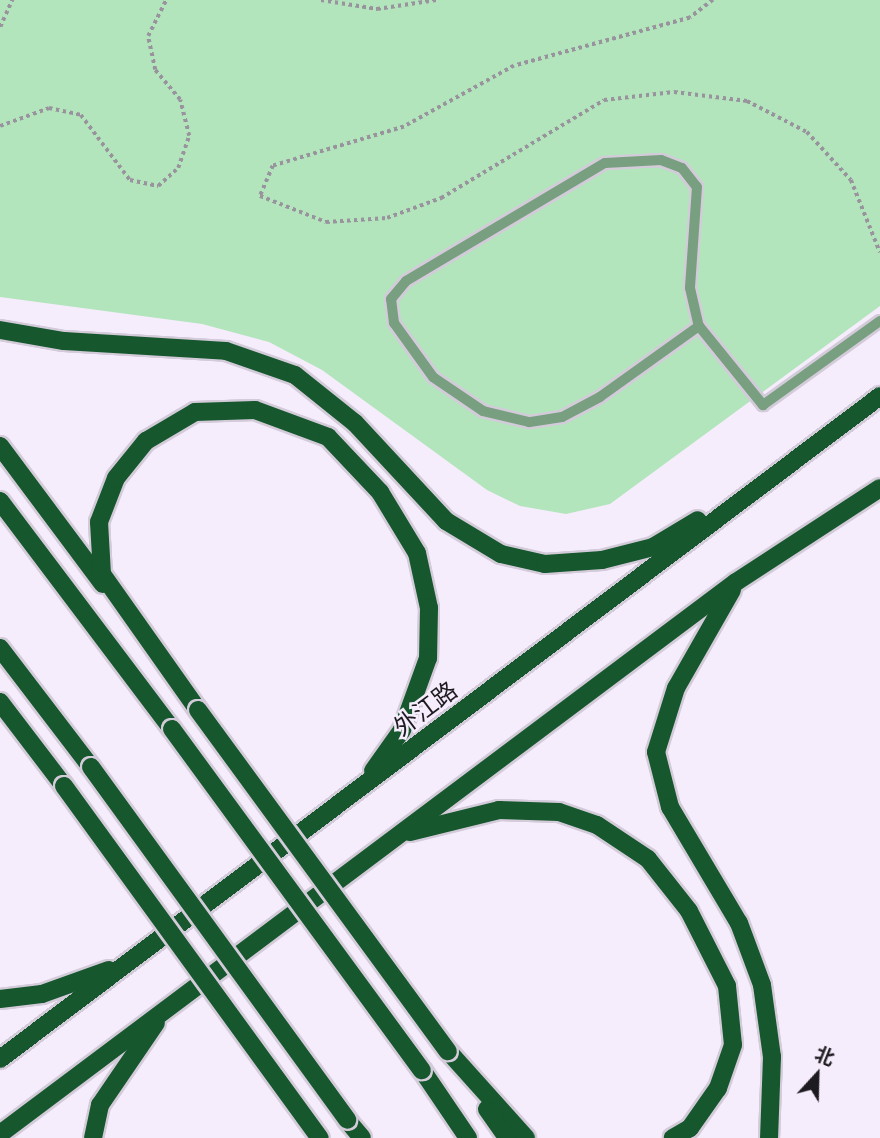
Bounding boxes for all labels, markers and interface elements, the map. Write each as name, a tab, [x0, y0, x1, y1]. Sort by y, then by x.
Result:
street label: 外江路	[388, 675, 462, 741]
north arrow	[782, 1040, 852, 1110]
text: 北	[811, 1040, 839, 1071]

